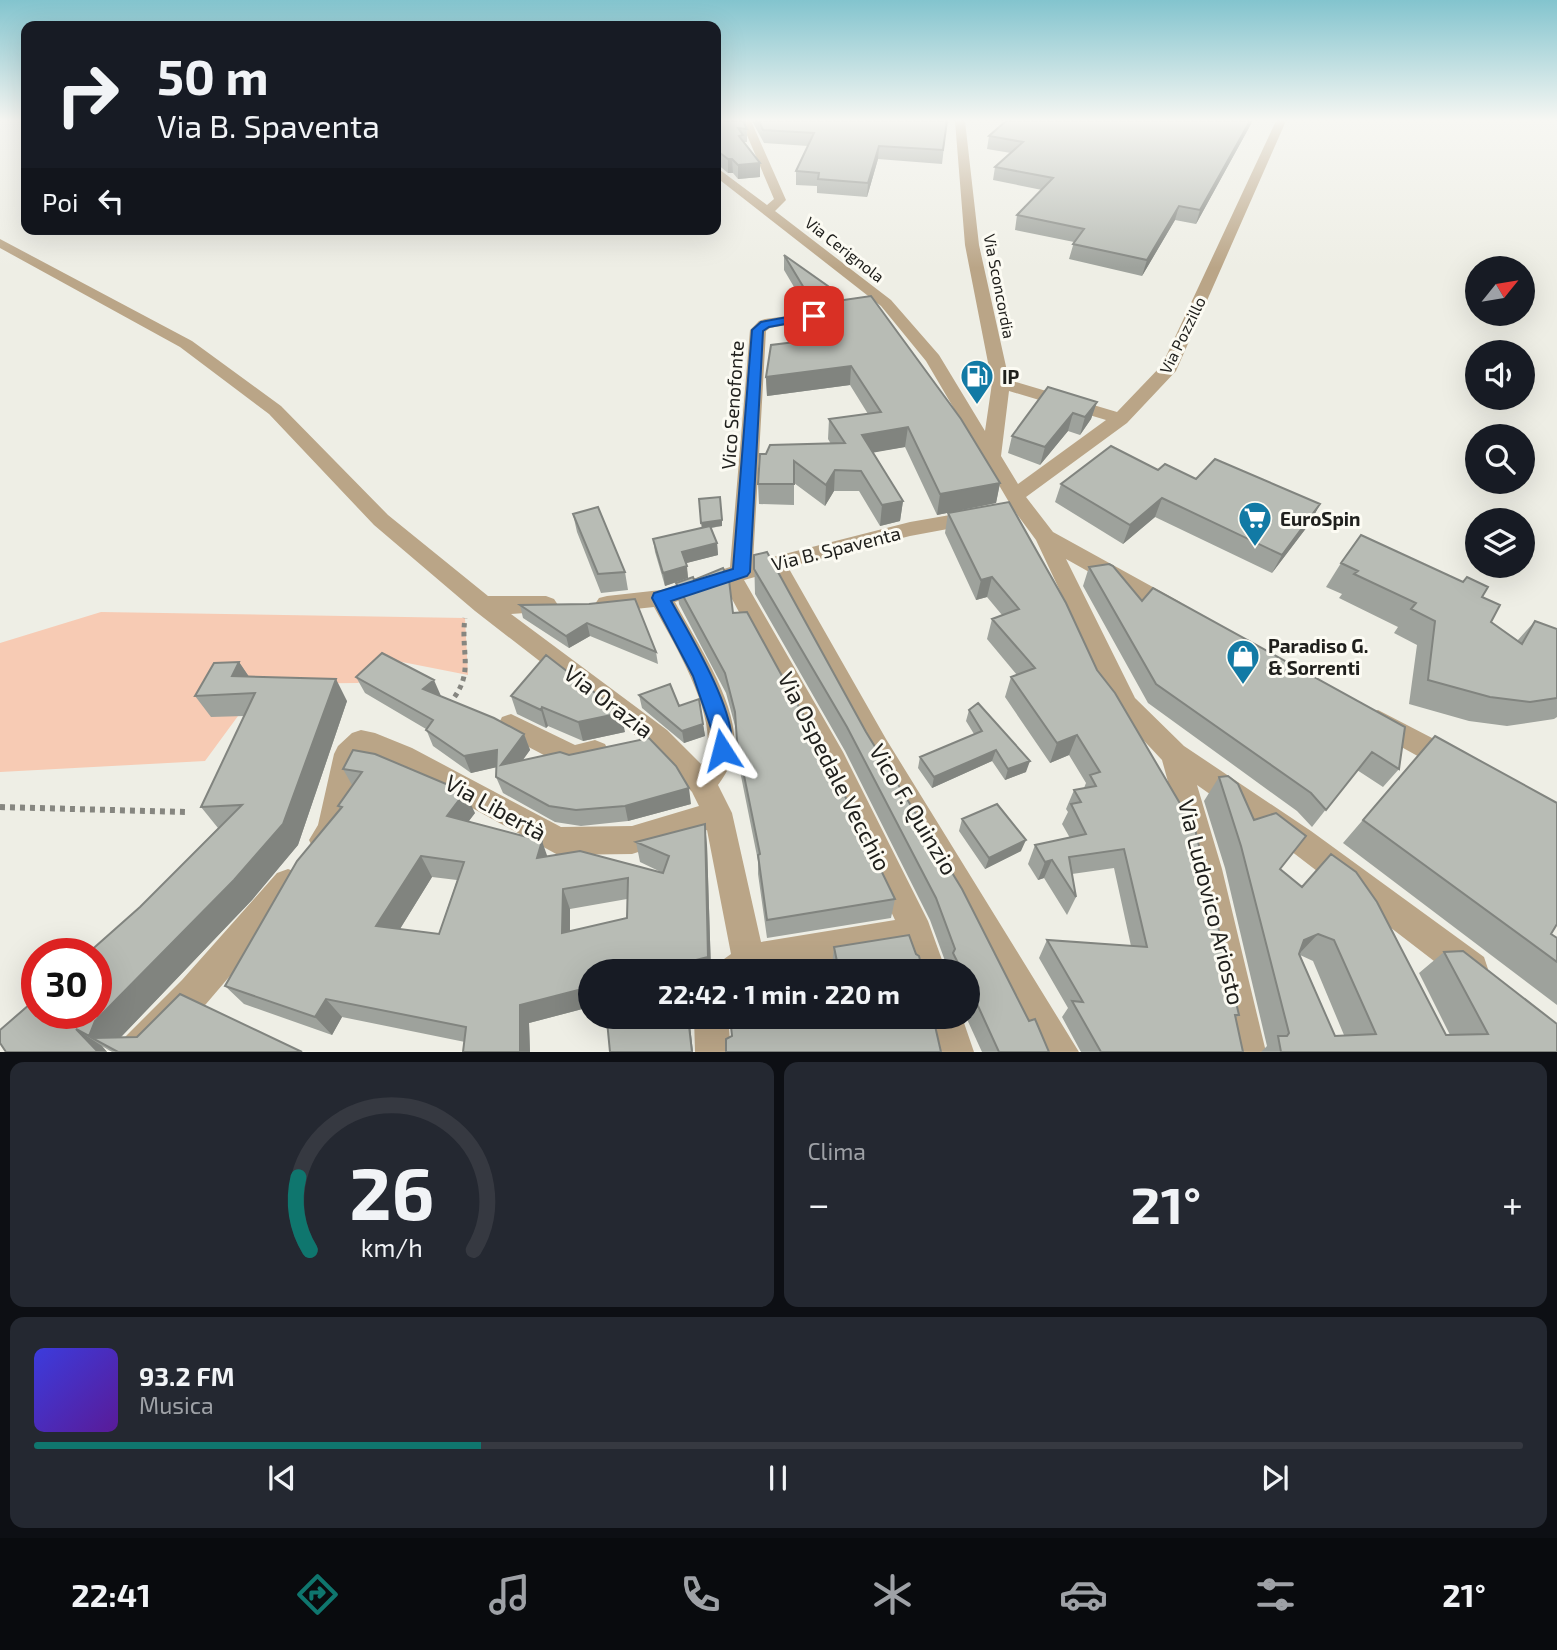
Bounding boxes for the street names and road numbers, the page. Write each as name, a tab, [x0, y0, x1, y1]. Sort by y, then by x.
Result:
street label: Via Cerignola	[802, 212, 888, 286]
street label: Via Sconcordia	[981, 232, 1019, 340]
street label: Via Pozzillo	[1155, 293, 1209, 377]
street label: Vico Senofonte	[716, 340, 748, 470]
street label: Via B. Spaventa	[769, 521, 903, 575]
street label: Via Orazia	[559, 658, 659, 744]
street label: Via Ospedale Vecchio	[773, 667, 897, 875]
street label: Vico F. Quinzio	[864, 738, 964, 880]
street label: Via Libertà	[441, 768, 551, 846]
street label: Via Ludovico Ariosto	[1173, 796, 1251, 1008]

